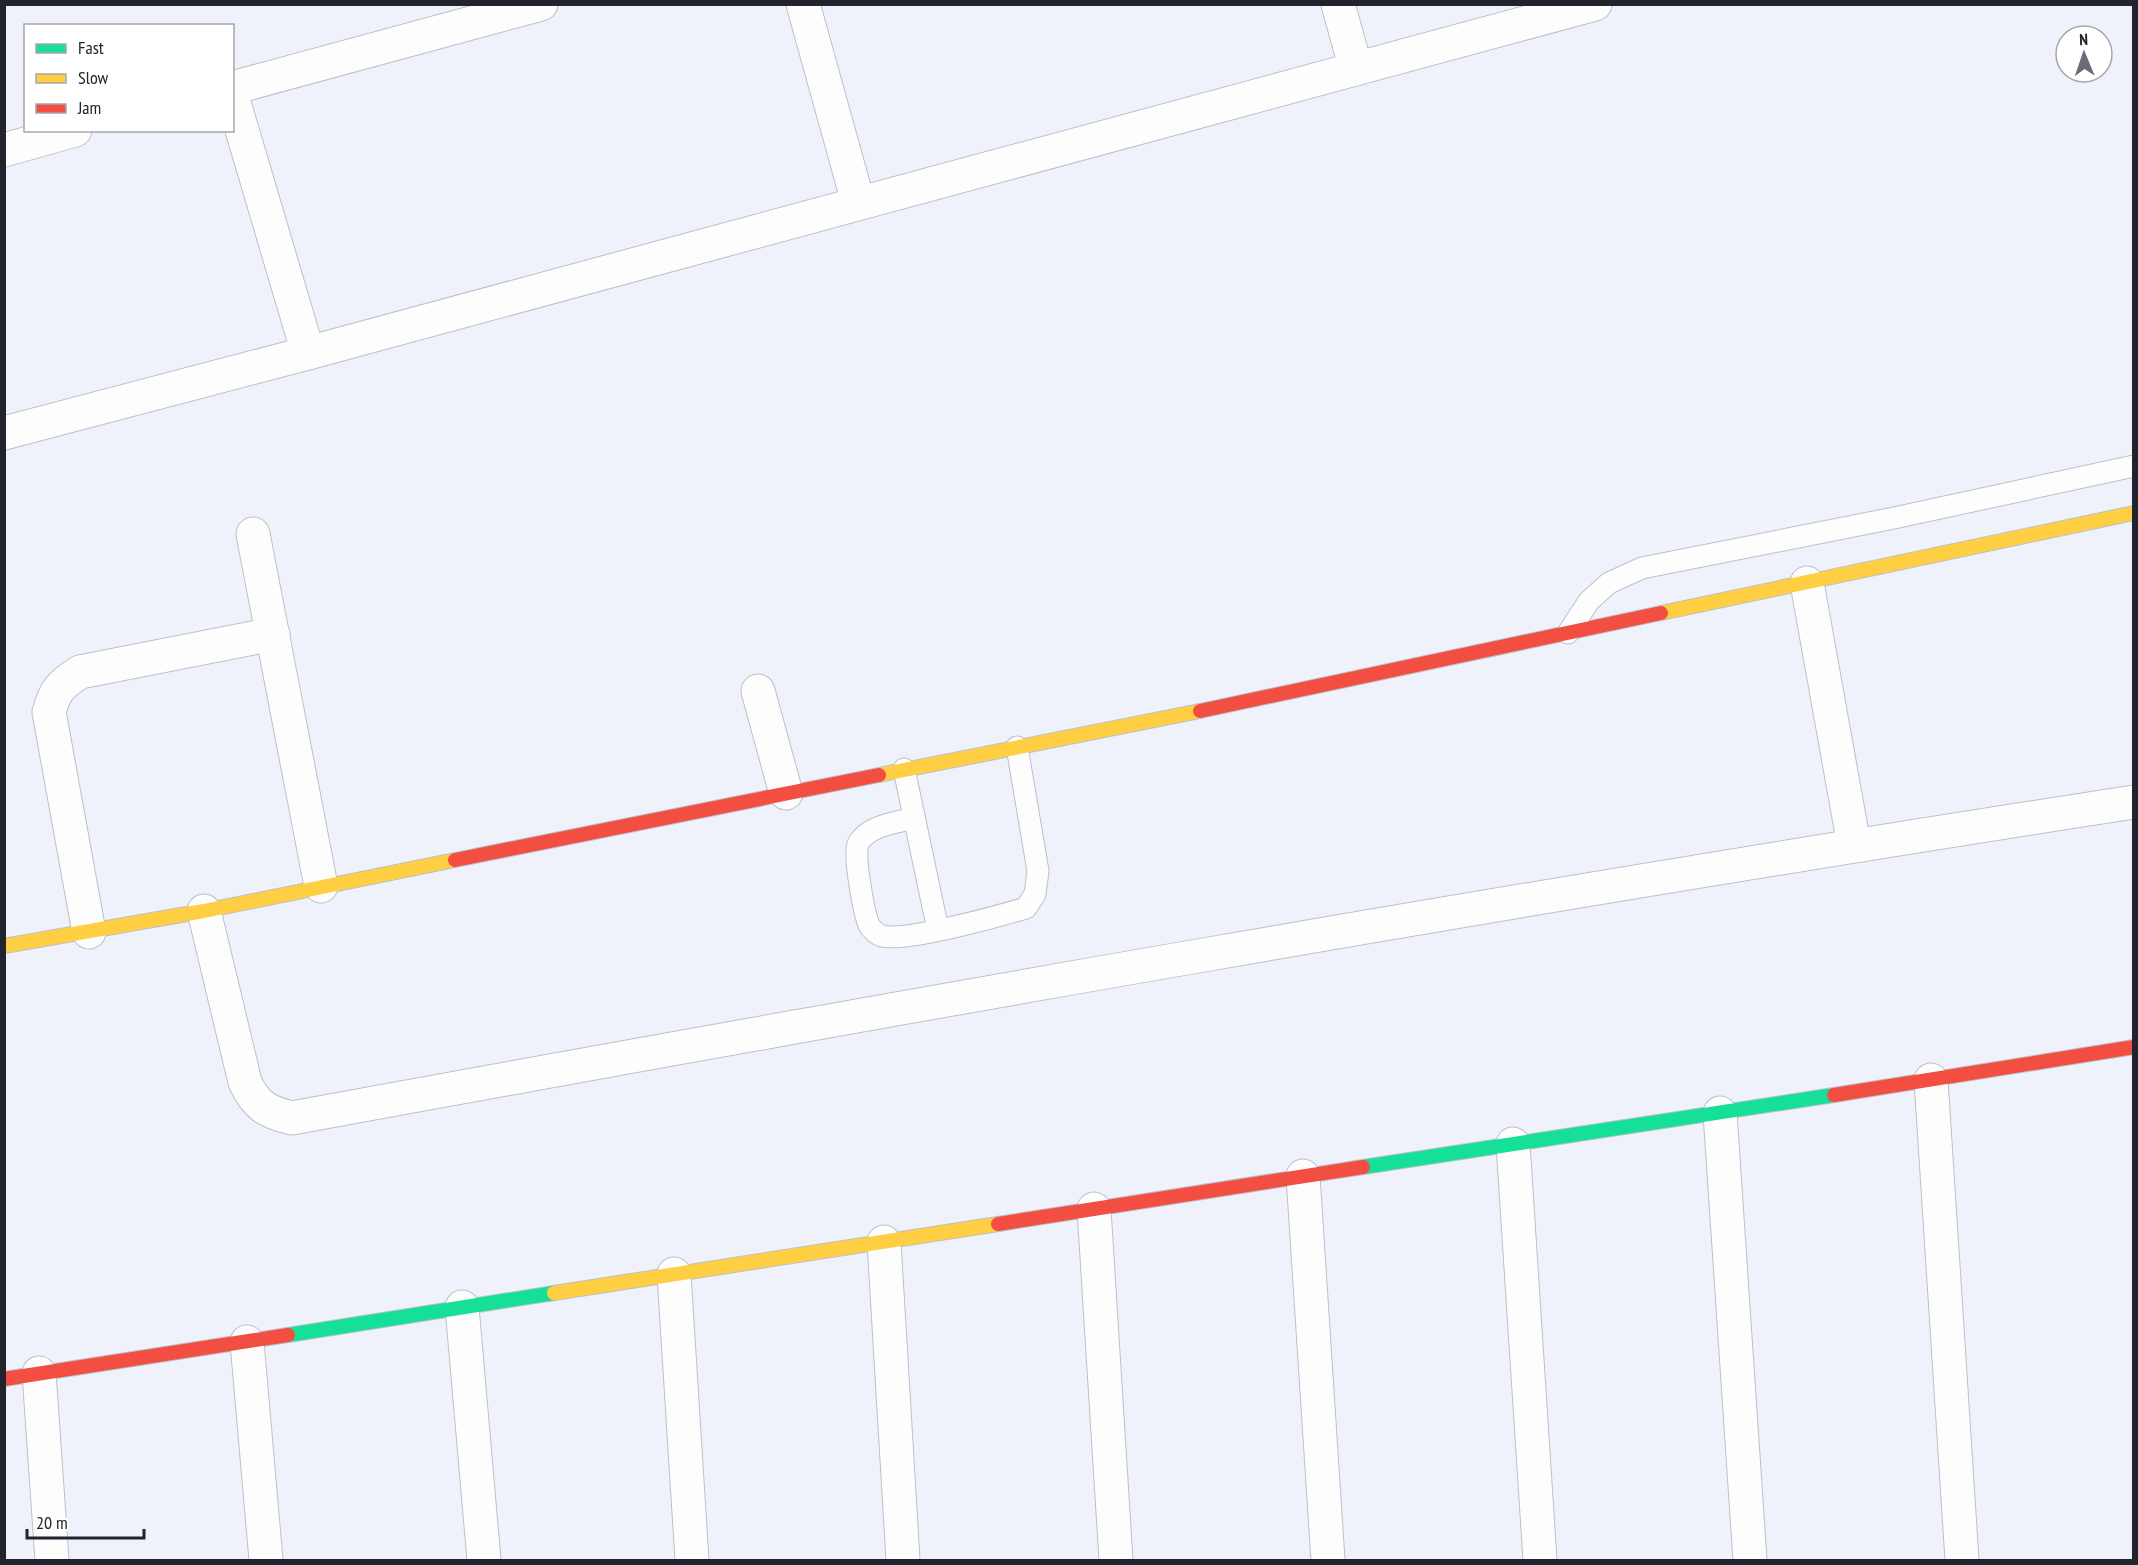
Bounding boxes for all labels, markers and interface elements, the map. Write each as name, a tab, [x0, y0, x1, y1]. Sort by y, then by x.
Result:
legend	[24, 24, 234, 132]
north arrow	[2054, 24, 2114, 84]
text: N	[2079, 29, 2088, 49]
text: Fast	[78, 36, 104, 59]
text: Slow	[78, 66, 109, 89]
text: Jam	[77, 96, 101, 119]
scale bar	[27, 1502, 144, 1540]
text: 20 m	[36, 1511, 68, 1534]

